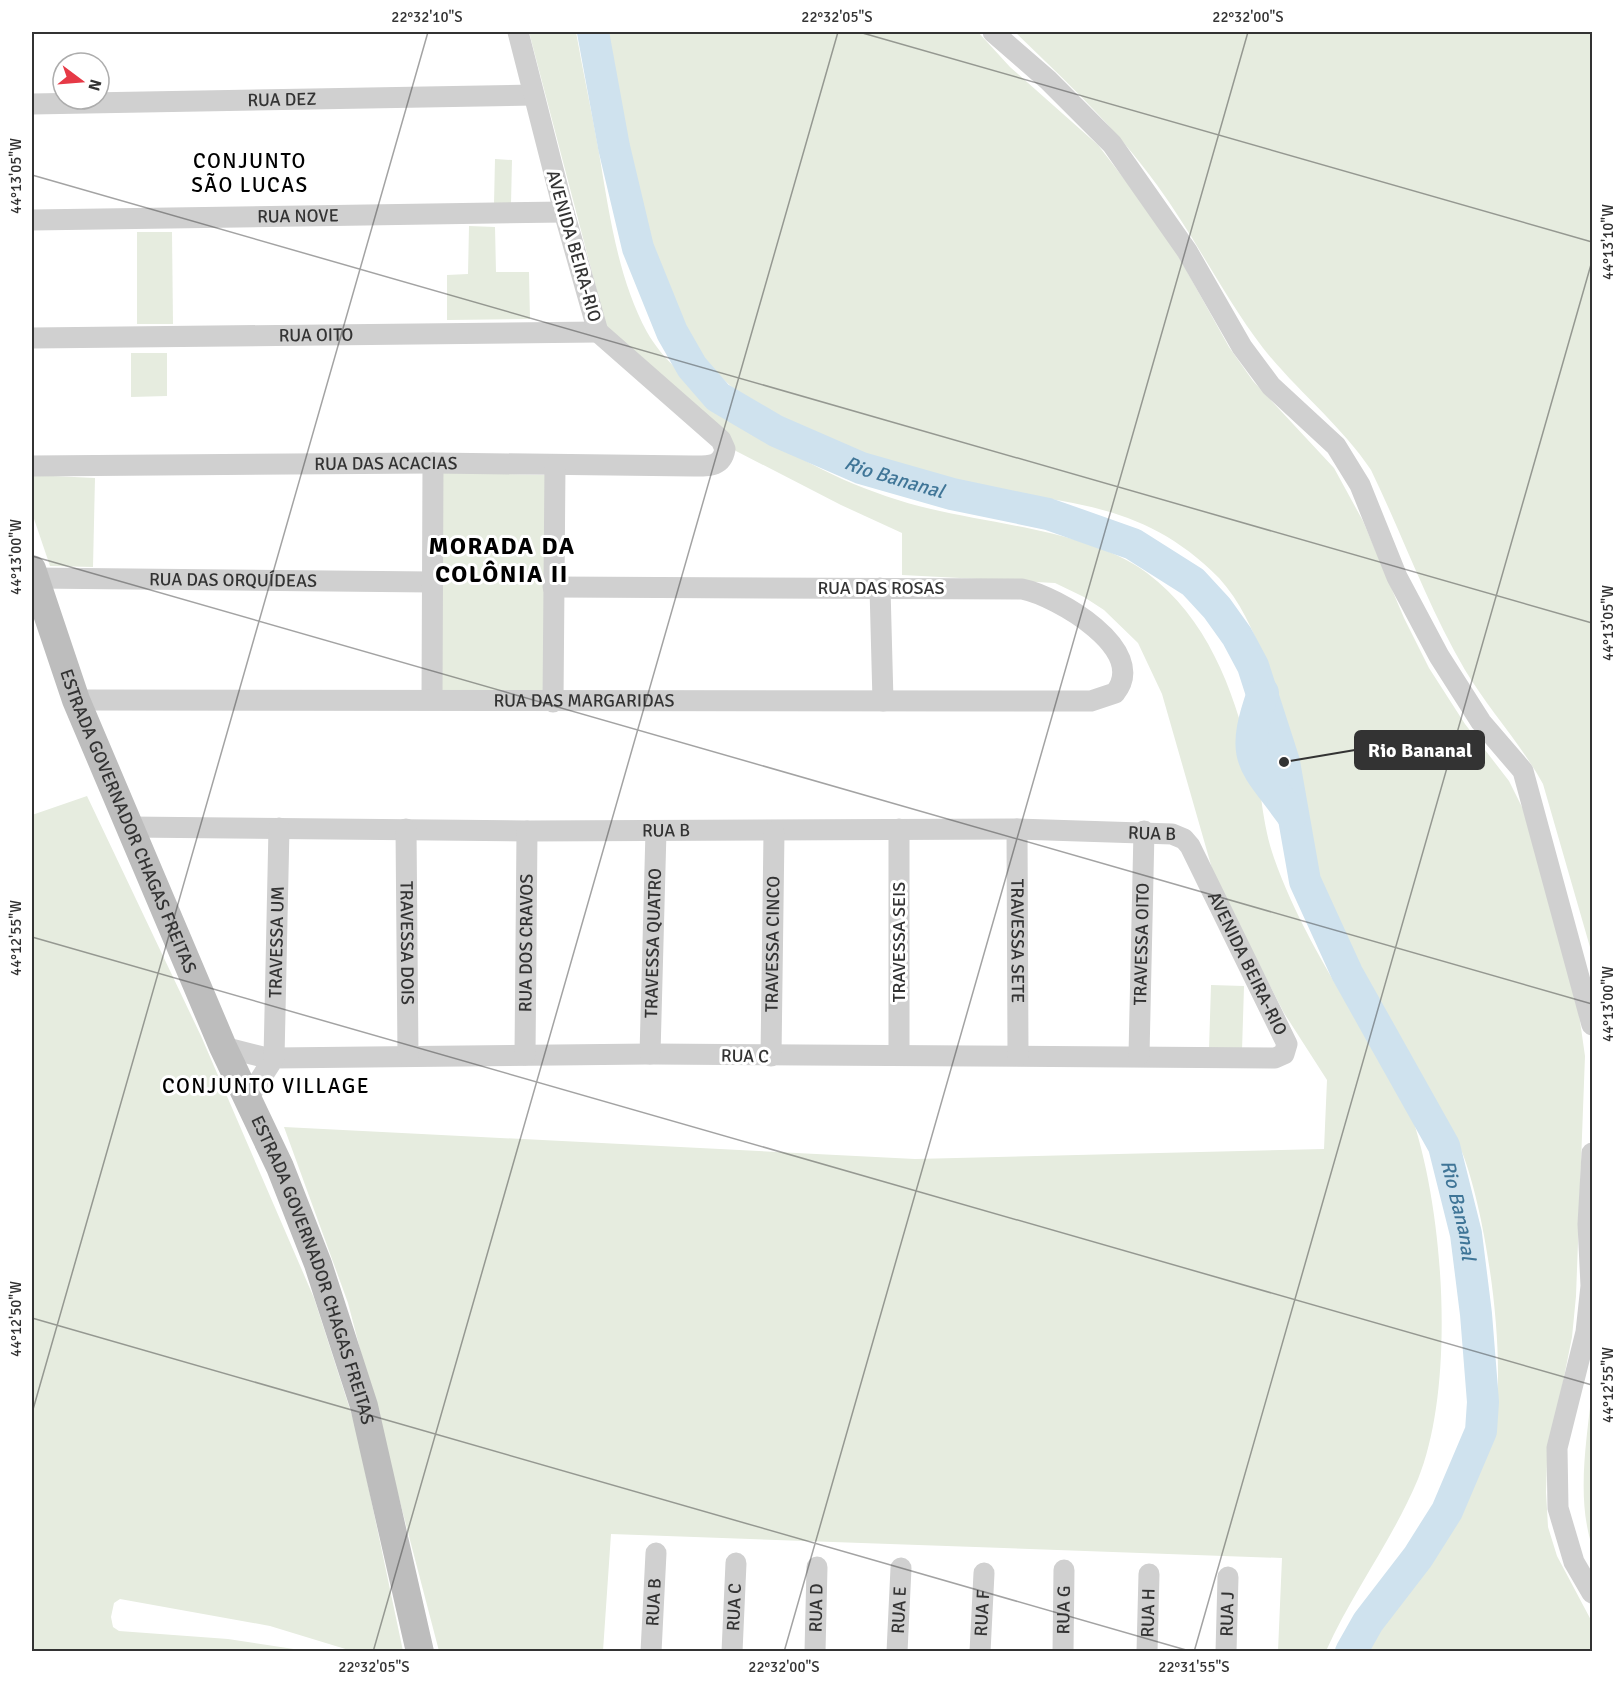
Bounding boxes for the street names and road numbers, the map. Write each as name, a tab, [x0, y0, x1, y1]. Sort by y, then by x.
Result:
street label: RUA DEZ	[247, 88, 317, 111]
street label: AVENIDA BEIRA-RIO	[542, 168, 606, 324]
street label: RUA NOVE	[257, 204, 339, 228]
street label: RUA OITO	[279, 324, 353, 346]
street label: RUA DAS ACACIAS	[314, 452, 458, 475]
street label: RUA DAS ORQUÍDEAS	[149, 568, 317, 592]
street label: RUA DAS ROSAS	[818, 577, 945, 599]
street label: ESTRADA GOVERNADOR CHAGAS FREITAS	[55, 666, 201, 977]
street label: RUA DAS MARGARIDAS	[494, 689, 674, 712]
street label: RUA B	[642, 819, 690, 842]
street label: RUA B	[1127, 822, 1176, 845]
street label: TRAVESSA QUATRO	[640, 868, 666, 1018]
street label: RUA DOS CRAVOS	[514, 874, 538, 1012]
street label: TRAVESSA CINCO	[761, 876, 784, 1012]
street label: TRAVESSA SETE	[1006, 879, 1029, 1003]
street label: TRAVESSA DOIS	[395, 881, 419, 1005]
street label: TRAVESSA SEIS	[888, 882, 910, 1002]
street label: TRAVESSA OITO	[1129, 882, 1154, 1006]
street label: TRAVESSA UM	[264, 886, 289, 998]
street label: AVENIDA BEIRA-RIO	[1203, 888, 1292, 1039]
street label: RUA C	[721, 1045, 769, 1067]
street label: ESTRADA GOVERNADOR CHAGAS FREITAS	[246, 1112, 379, 1427]
street label: RUA B	[641, 1577, 666, 1627]
street label: RUA C	[722, 1582, 746, 1632]
street label: RUA D	[804, 1583, 828, 1633]
street label: RUA G	[1052, 1585, 1075, 1635]
street label: RUA E	[887, 1586, 911, 1634]
street label: RUA H	[1136, 1588, 1160, 1638]
street label: RUA F	[970, 1589, 994, 1637]
street label: RUA J	[1215, 1591, 1239, 1637]

